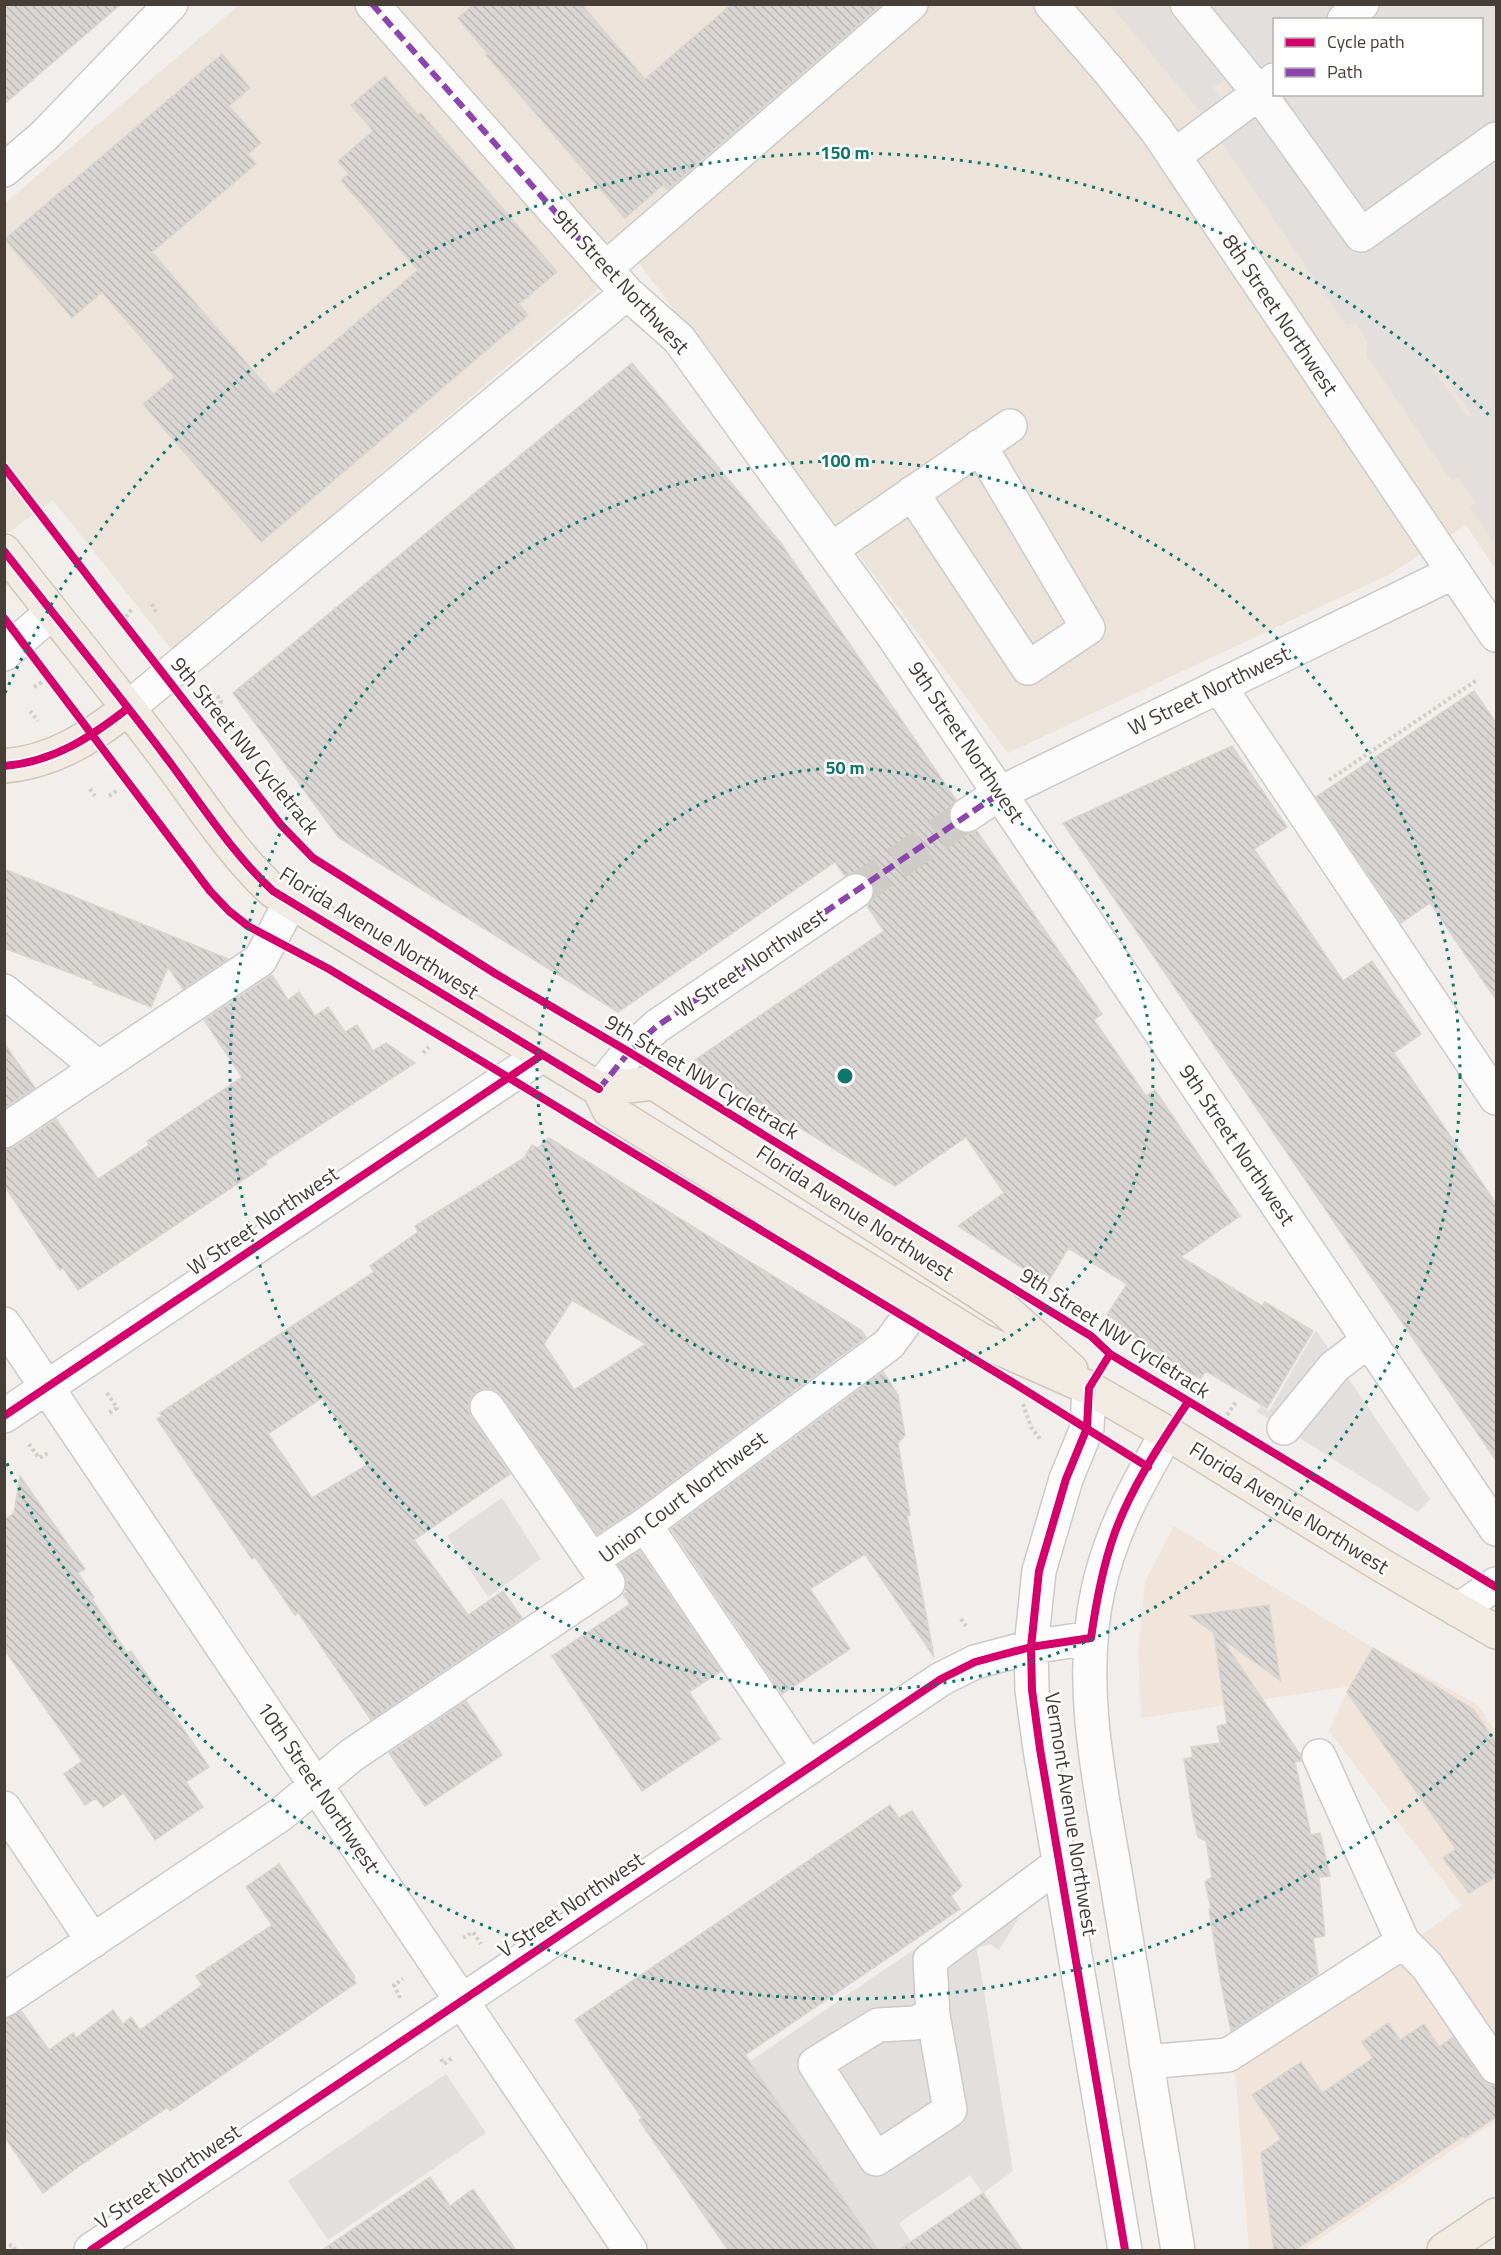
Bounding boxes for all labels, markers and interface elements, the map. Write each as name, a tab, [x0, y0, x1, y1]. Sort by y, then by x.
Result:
legend	[1273, 18, 1483, 96]
text: Cycle path	[1327, 28, 1405, 55]
text: Path	[1327, 58, 1363, 85]
text: 150 m	[820, 139, 870, 166]
street label: 9th Street Northwest	[546, 202, 698, 362]
street label: 8th Street Northwest	[1215, 227, 1347, 402]
text: 100 m	[820, 447, 870, 474]
street label: W Street Northwest	[1122, 637, 1296, 743]
street label: 9th Street NW Cycletrack	[164, 649, 328, 841]
street label: 9th Street Northwest	[901, 654, 1033, 829]
text: 50 m	[825, 754, 865, 781]
street label: Florida Avenue Northwest	[274, 858, 486, 1007]
street label: W Street Northwest	[668, 899, 833, 1025]
street label: 9th Street NW Cycletrack	[599, 1005, 806, 1147]
street label: 9th Street Northwest	[1172, 1057, 1304, 1232]
centre of rings	[835, 1066, 855, 1086]
street label: Florida Avenue Northwest	[750, 1136, 961, 1289]
street label: W Street Northwest	[180, 1157, 345, 1283]
street label: 9th Street NW Cycletrack	[1014, 1259, 1217, 1406]
street label: Union Court Northwest	[591, 1422, 774, 1570]
street label: Florida Avenue Northwest	[1184, 1433, 1396, 1582]
street label: Vermont Avenue Northwest	[1037, 1690, 1107, 1939]
street label: 10th Street Northwest	[250, 1695, 388, 1879]
street label: V Street Northwest	[491, 1843, 650, 1965]
street label: V Street Northwest	[88, 2115, 247, 2237]

